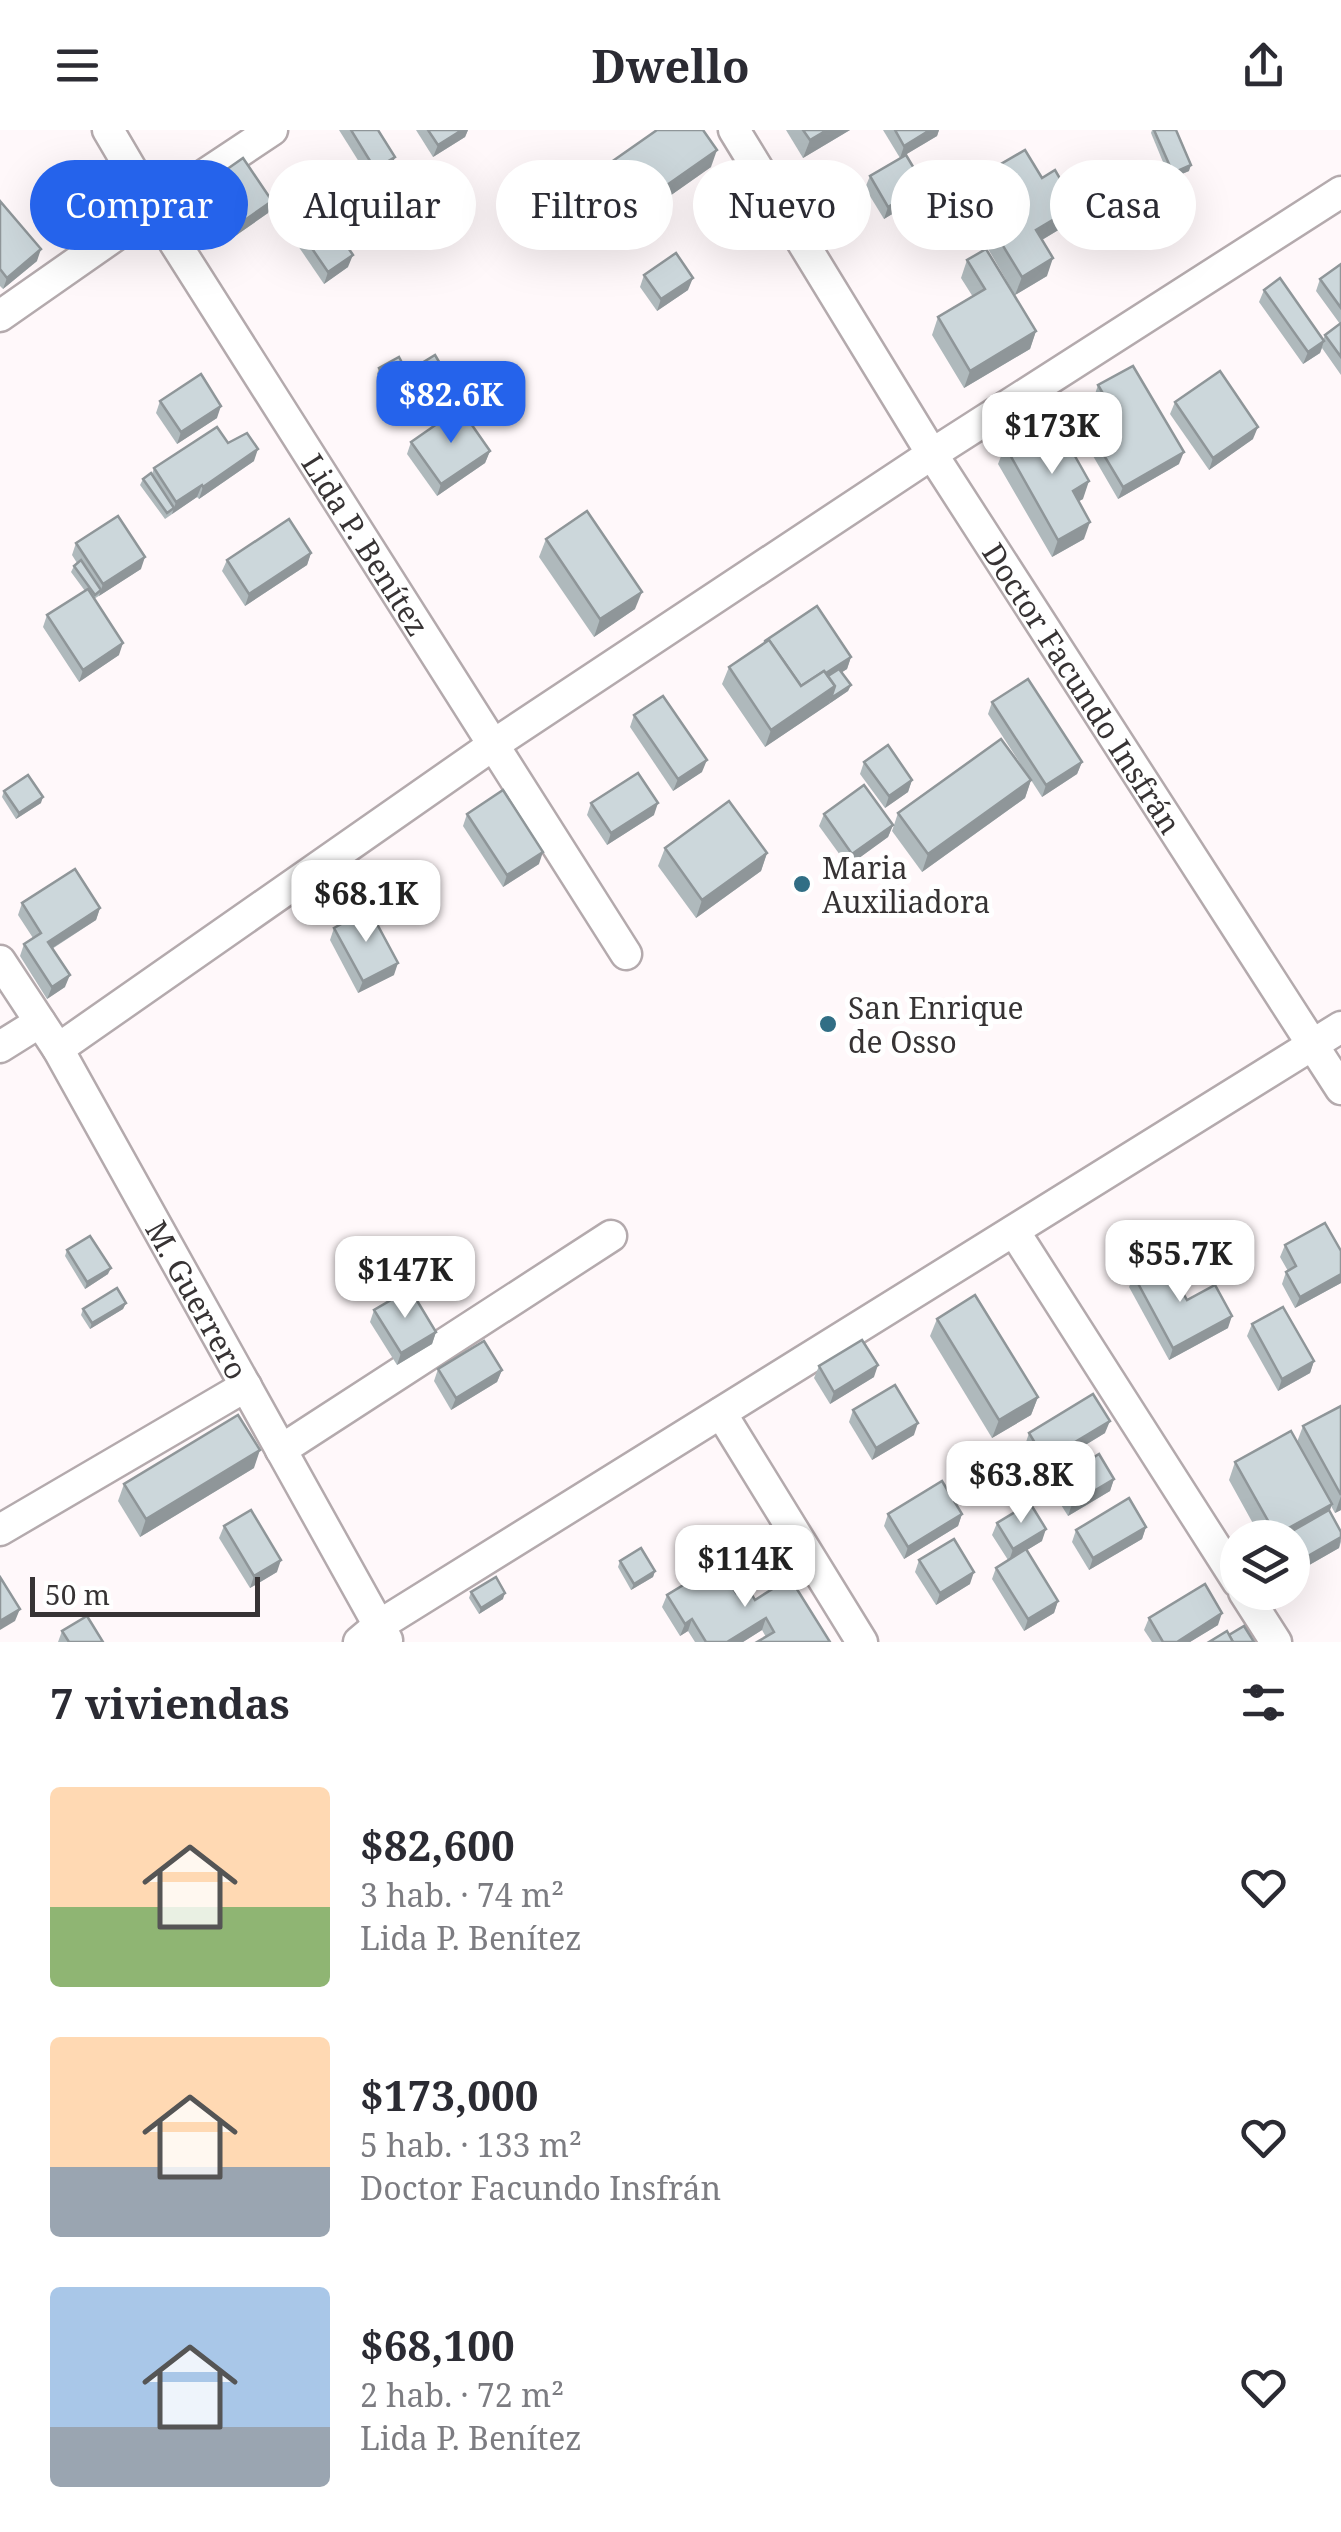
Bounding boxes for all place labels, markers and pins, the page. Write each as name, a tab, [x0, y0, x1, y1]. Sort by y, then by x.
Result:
pin: $82.6K	[370, 361, 532, 446]
pin: $173K	[982, 392, 1122, 477]
place label: Maria Auxiliadora	[822, 847, 990, 922]
pin: $68.1K	[285, 860, 447, 945]
marker: Maria Auxiliadora	[791, 873, 813, 895]
place label: San Enrique de Osso	[848, 987, 1024, 1062]
marker: San Enrique de Osso	[817, 1013, 839, 1035]
pin: $55.7K	[1099, 1220, 1261, 1305]
pin: $147K	[335, 1236, 475, 1321]
pin: $63.8K	[940, 1441, 1102, 1526]
pin: $114K	[675, 1525, 815, 1610]

